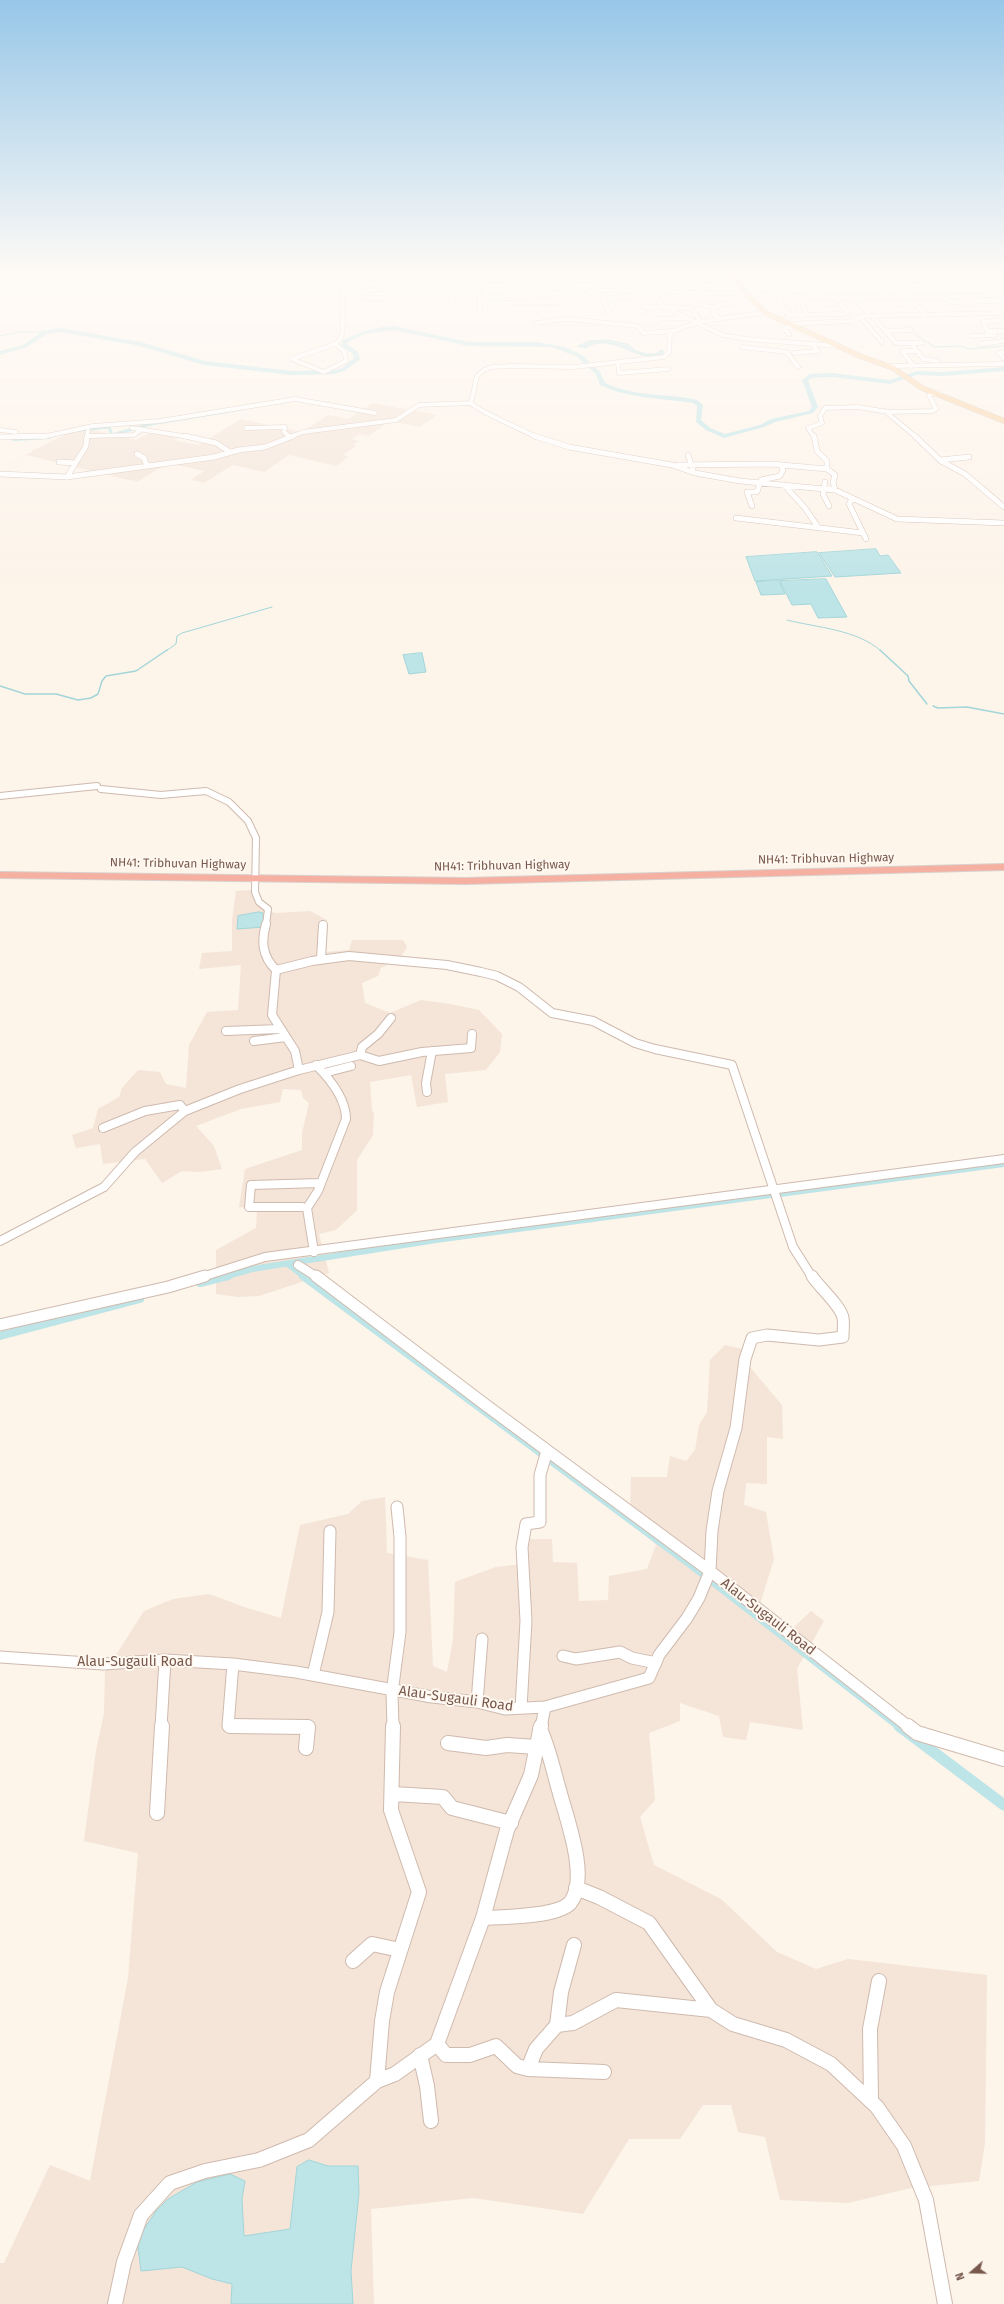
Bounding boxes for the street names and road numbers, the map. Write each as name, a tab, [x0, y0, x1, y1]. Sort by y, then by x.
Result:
street label: NH41: Tribhuvan Highway	[758, 851, 894, 867]
street label: NH41: Tribhuvan Highway	[110, 856, 246, 872]
street label: NH41: Tribhuvan Highway	[434, 858, 570, 874]
street label: Alau-Sugauli Road	[717, 1575, 819, 1659]
street label: Alau-Sugauli Road	[77, 1654, 193, 1670]
street label: Alau-Sugauli Road	[398, 1683, 514, 1715]

